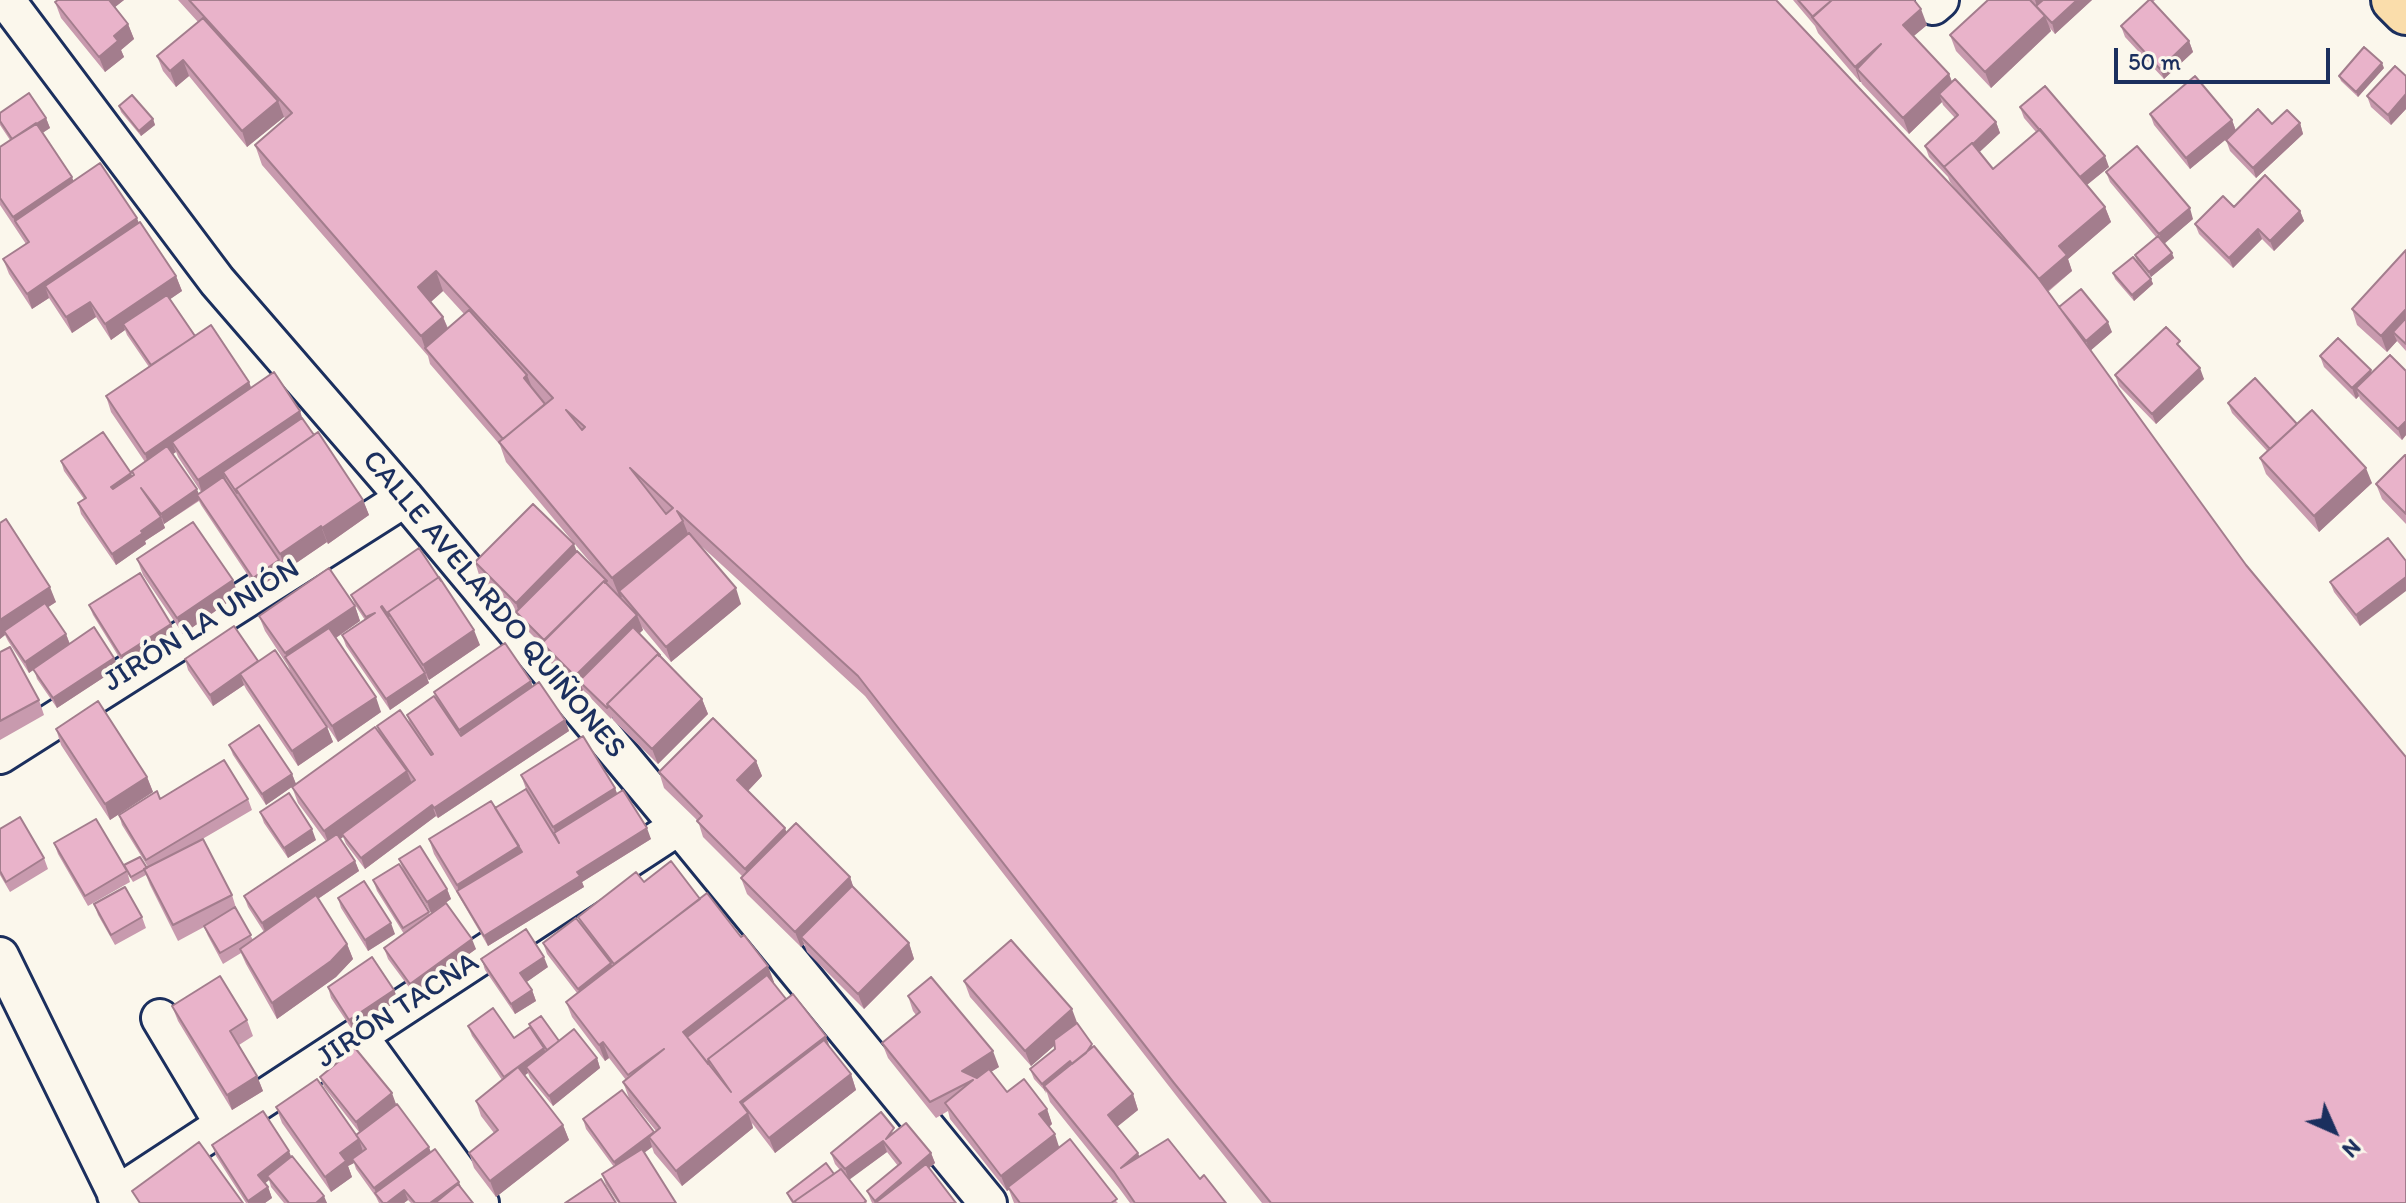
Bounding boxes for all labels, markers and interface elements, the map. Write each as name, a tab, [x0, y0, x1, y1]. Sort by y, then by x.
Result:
scale bar	[2118, 32, 2334, 82]
text: 50 m	[2128, 47, 2181, 76]
street label: CALLE AVELARDO QUIÑONES	[354, 444, 632, 766]
street label: JIRÓN LA UNIÓN	[97, 551, 307, 701]
street label: JIRÓN TACNA	[310, 945, 486, 1077]
north arrow	[2294, 1091, 2374, 1171]
text: N	[2337, 1134, 2366, 1163]

